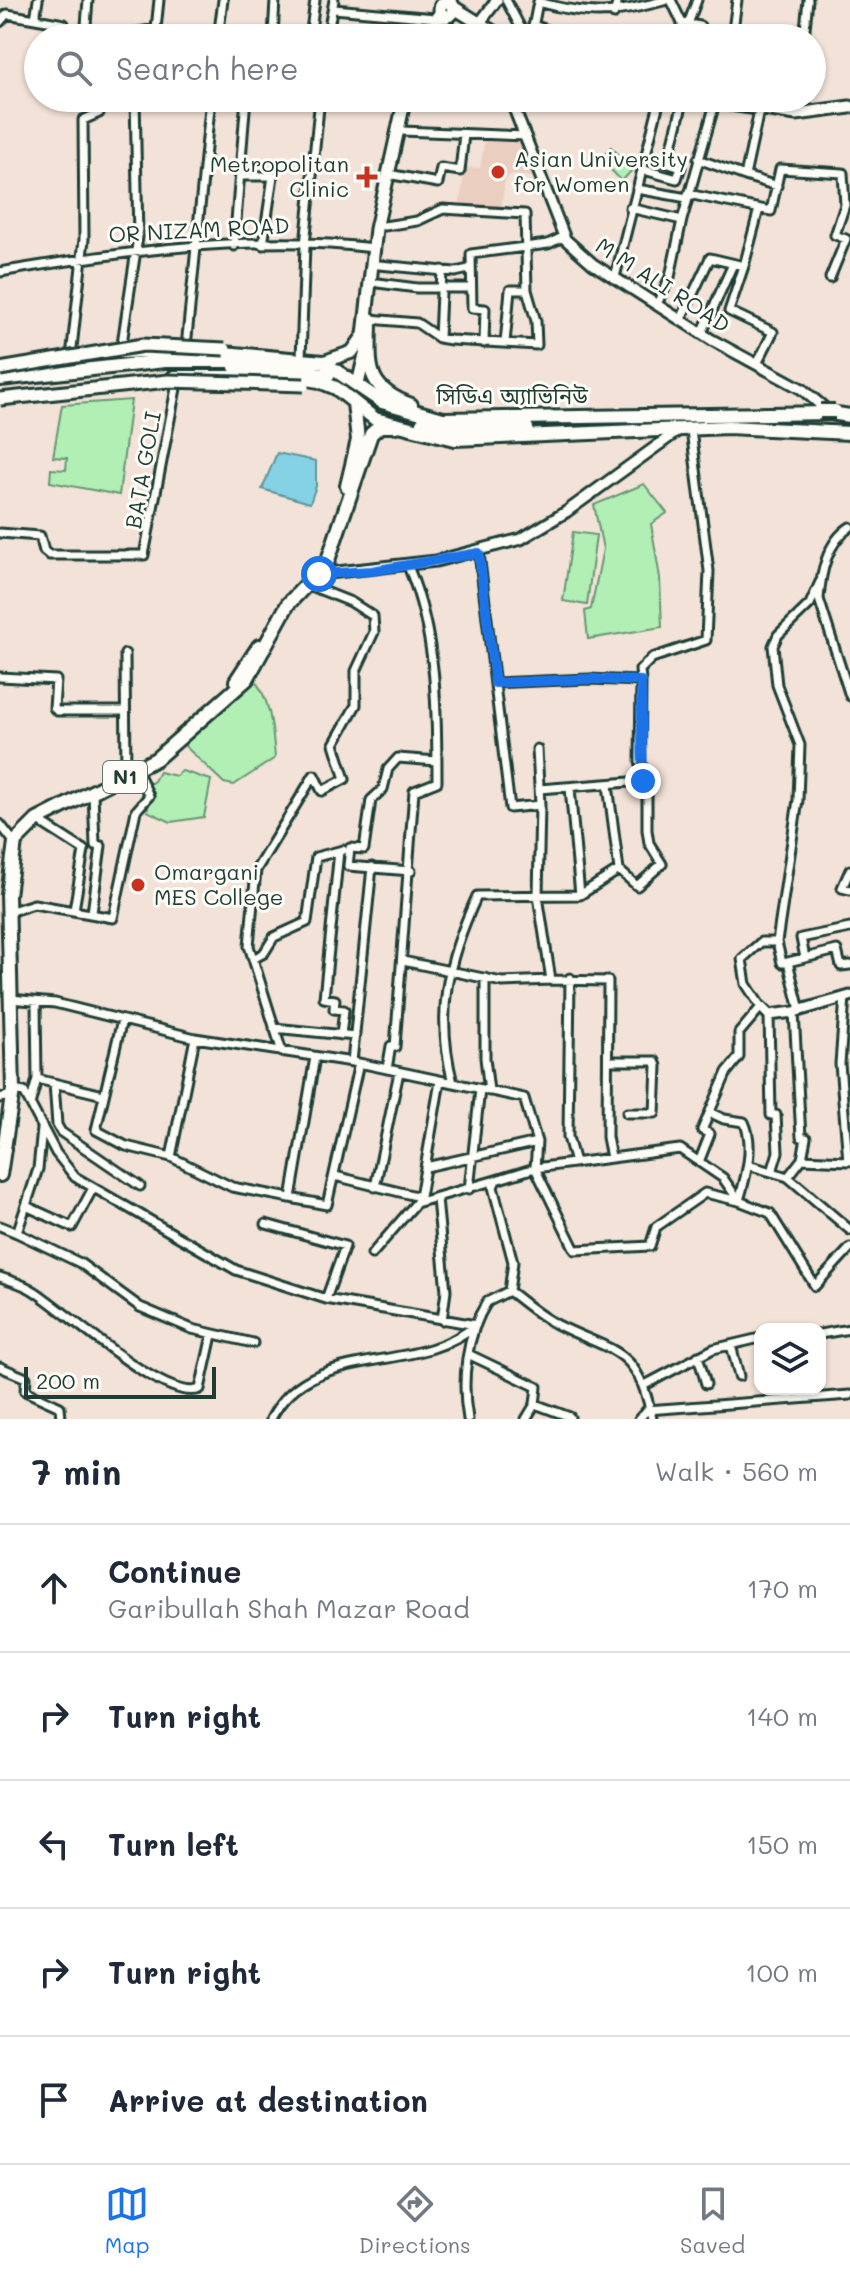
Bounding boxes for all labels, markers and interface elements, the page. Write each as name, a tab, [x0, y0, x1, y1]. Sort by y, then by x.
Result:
search box	[24, 24, 826, 112]
icon: search	[52, 46, 96, 90]
text: Search here	[116, 48, 299, 88]
place label: Asian University for Women	[514, 144, 688, 198]
place label: Metropolitan Clinic	[210, 149, 349, 203]
marker: Asian University for Women	[489, 163, 507, 181]
marker: Metropolitan Clinic	[356, 166, 378, 188]
street label: OR NIZAM ROAD	[108, 210, 290, 249]
street label: M M ALI ROAD	[591, 230, 736, 339]
street label: সিডিএ অ্যাভিনিউ	[435, 381, 588, 410]
street label: BATA GOLI	[118, 409, 167, 531]
route start	[301, 556, 337, 592]
road number: N1	[103, 761, 147, 793]
route end	[625, 763, 661, 799]
place label: Omargani MES College	[154, 857, 283, 911]
marker: Omargani MES College	[129, 876, 147, 894]
map controls	[754, 1323, 826, 1395]
button: layers	[754, 1323, 826, 1395]
scale bar	[24, 1363, 216, 1399]
text: 200 m	[36, 1366, 100, 1395]
text: 7 min	[32, 1449, 121, 1494]
text: Walk · 560 m	[655, 1454, 818, 1488]
text: Continue	[108, 1551, 241, 1591]
icon: ahead	[32, 1566, 76, 1610]
text: 170 m	[747, 1571, 818, 1605]
text: Garibullah Shah Mazar Road	[108, 1591, 470, 1625]
icon: right	[32, 1694, 76, 1738]
text: Turn right	[108, 1696, 261, 1736]
text: 140 m	[746, 1699, 818, 1733]
icon: left	[32, 1822, 76, 1866]
text: Turn left	[108, 1824, 239, 1864]
text: 150 m	[746, 1827, 818, 1861]
icon: right	[32, 1950, 76, 1994]
text: Turn right	[108, 1952, 261, 1992]
text: 100 m	[745, 1955, 818, 1989]
icon: arrive	[32, 2078, 76, 2122]
text: Arrive at destination	[108, 2080, 428, 2120]
tab: Map	[105, 2182, 150, 2259]
tab: Directions	[359, 2182, 471, 2259]
tab: Saved	[680, 2182, 745, 2259]

